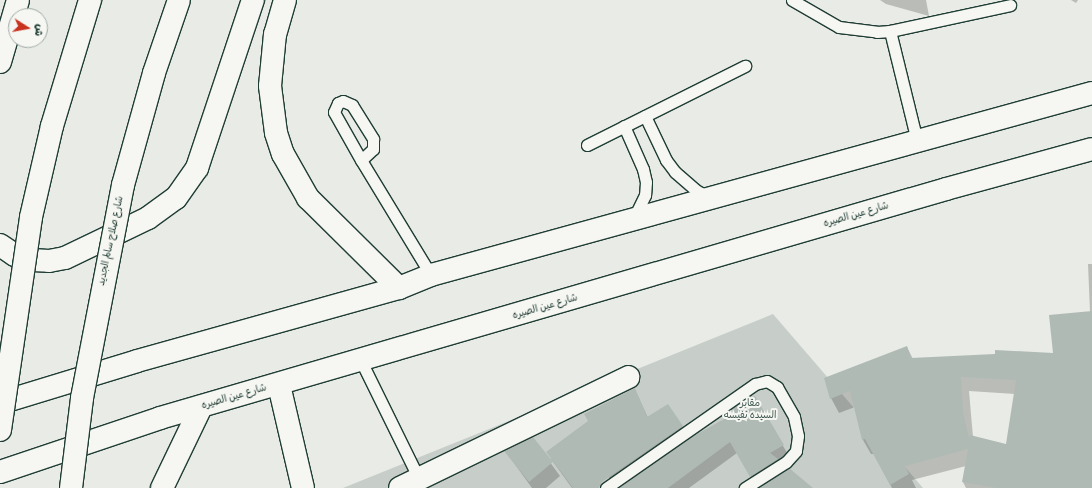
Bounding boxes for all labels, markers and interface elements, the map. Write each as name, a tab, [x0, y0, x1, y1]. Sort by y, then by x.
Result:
north arrow	[8, 8, 48, 48]
text: ش	[32, 23, 47, 37]
street label: شارع صلاح سالم الجديد	[96, 195, 126, 287]
street label: شارع عين الصيره	[822, 200, 890, 230]
street label: شارع عين الصيره	[511, 292, 579, 322]
street label: شارع عين الصيره	[200, 382, 268, 412]
park label: مقابر السيده نفيسه	[724, 397, 776, 420]

